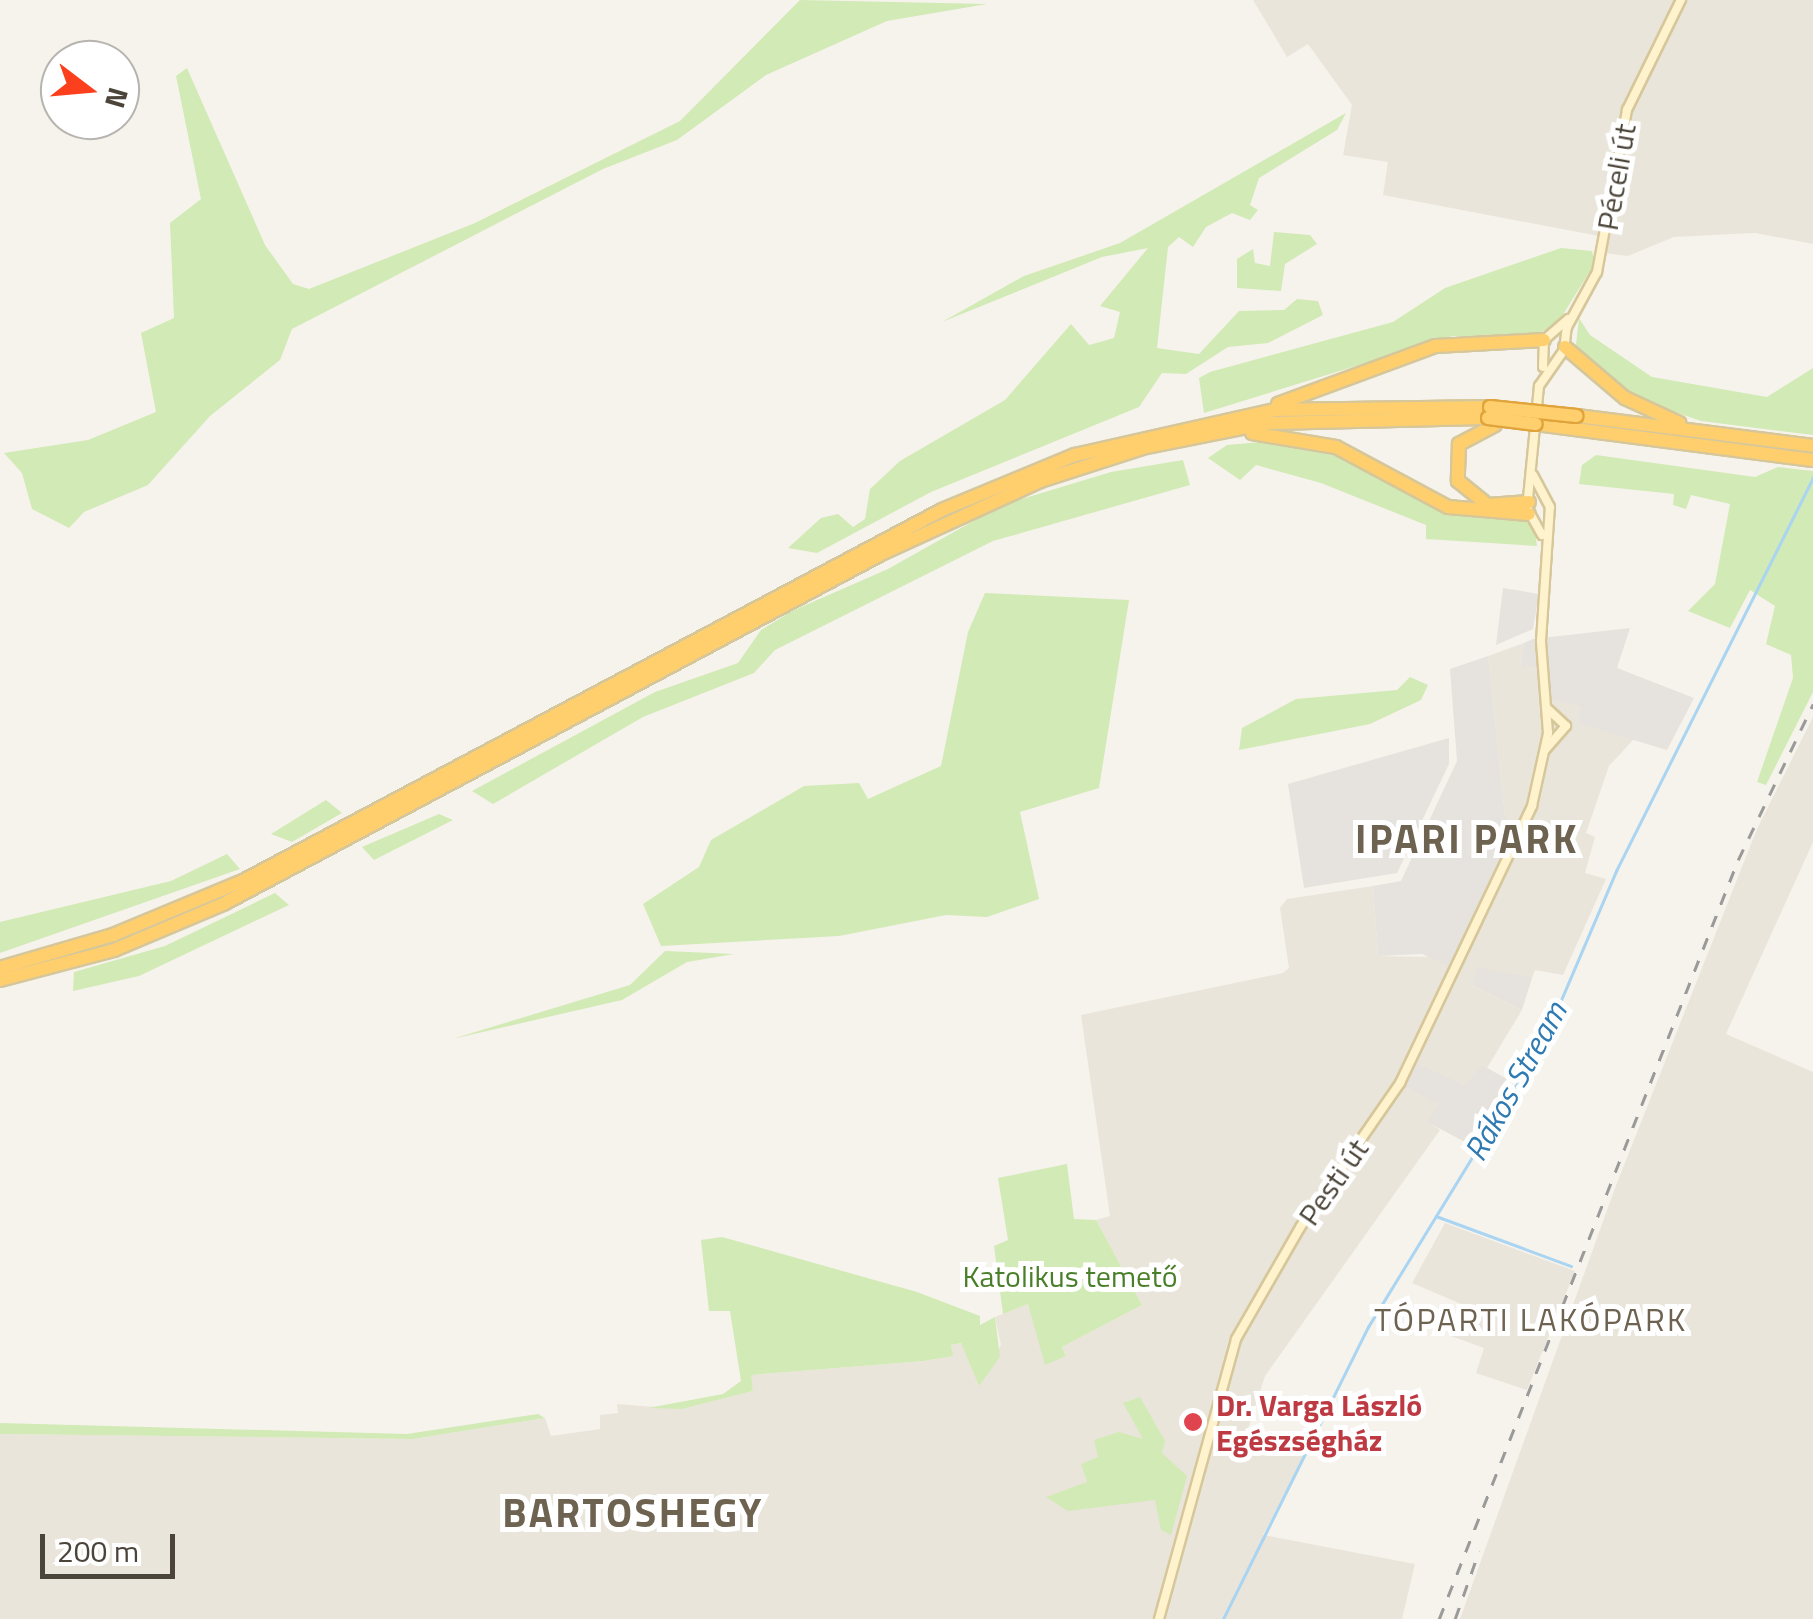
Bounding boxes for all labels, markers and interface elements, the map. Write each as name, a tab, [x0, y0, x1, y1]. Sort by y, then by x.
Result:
north arrow	[40, 40, 140, 140]
text: N	[94, 83, 141, 113]
street label: Péceli út	[1589, 121, 1643, 233]
district label: IPARI PARK	[1355, 815, 1579, 863]
water label: Rákos Stream	[1456, 995, 1574, 1167]
street label: Pesti út	[1290, 1132, 1376, 1232]
park label: Katolikus temető	[962, 1258, 1178, 1294]
district label: TÓPARTI LAKÓPARK	[1374, 1300, 1688, 1338]
place label: Dr. Varga László Egészségház	[1216, 1387, 1422, 1458]
marker: Dr. Varga László Egészségház	[1180, 1409, 1206, 1435]
district label: BARTOSHEGY	[502, 1489, 764, 1537]
scale bar	[45, 1514, 180, 1576]
text: 200 m	[57, 1528, 139, 1574]

